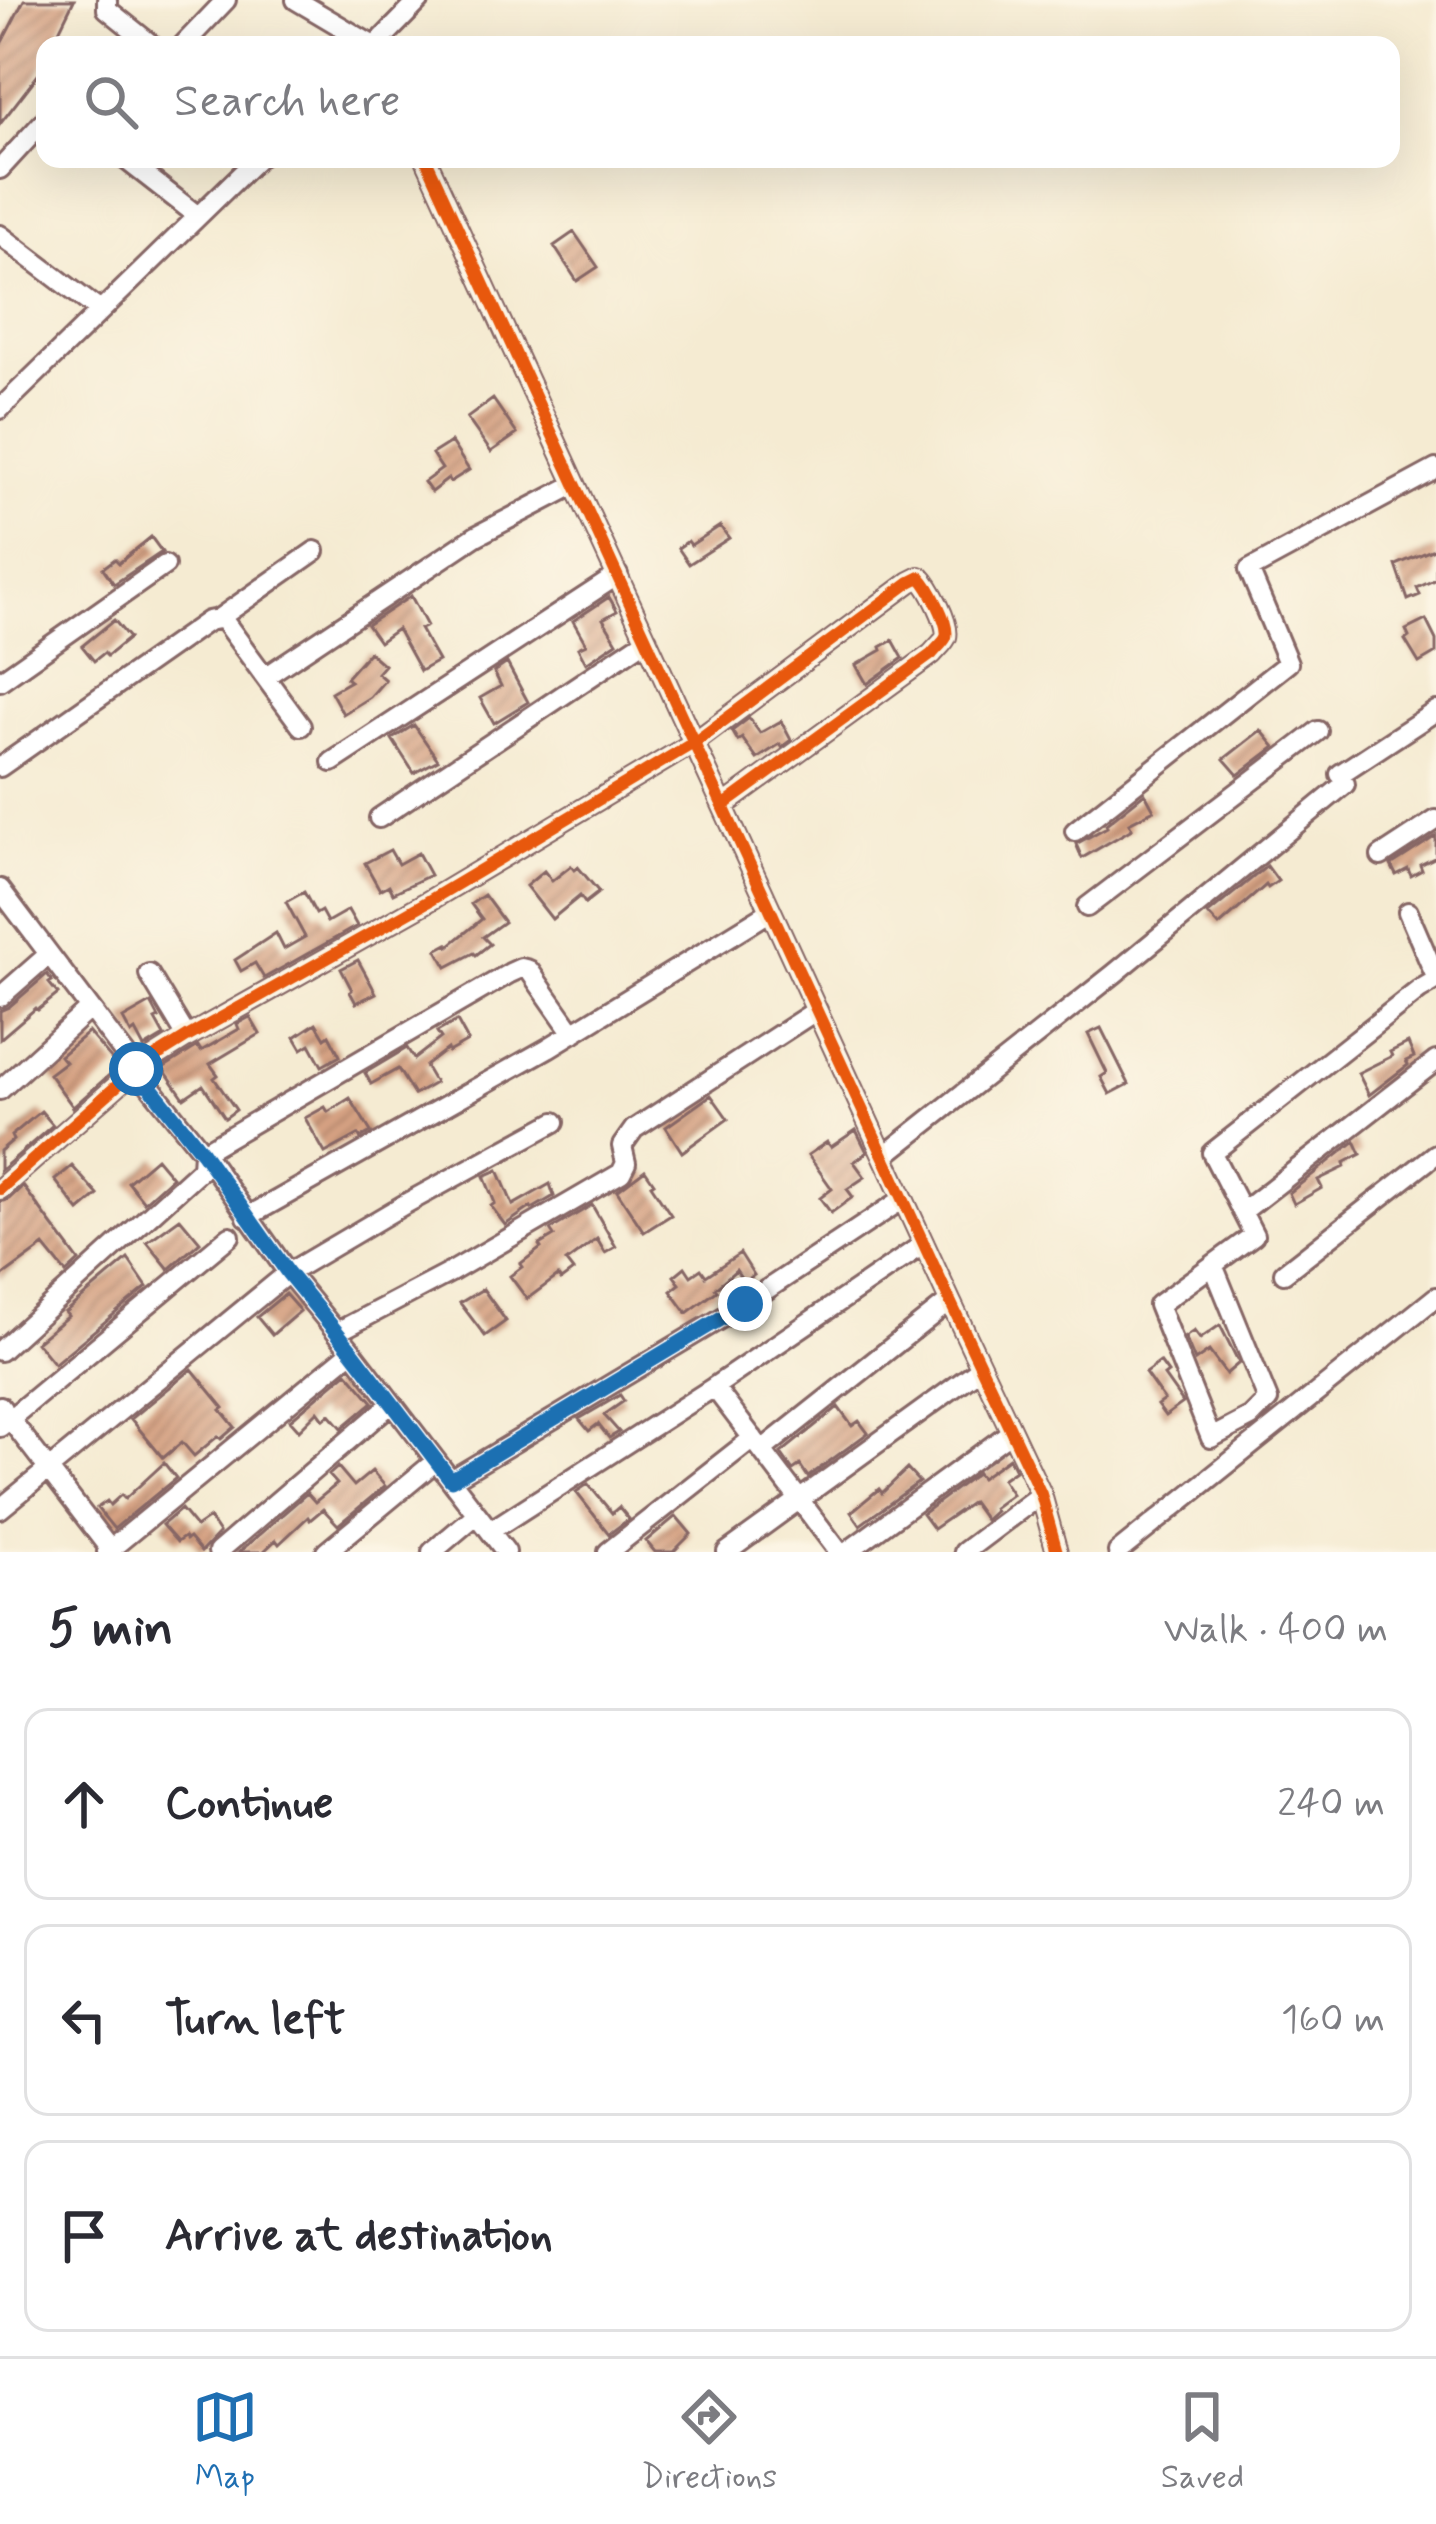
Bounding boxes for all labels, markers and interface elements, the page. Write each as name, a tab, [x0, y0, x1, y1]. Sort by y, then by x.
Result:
search box	[36, 36, 1400, 168]
icon: search	[78, 69, 144, 135]
text: Search here	[174, 73, 401, 132]
route start	[109, 1042, 163, 1096]
route end	[718, 1277, 772, 1331]
text: 5 min	[48, 1597, 173, 1663]
text: Walk · 400 m	[1164, 1605, 1388, 1656]
icon: ahead	[51, 1771, 117, 1837]
text: Continue	[165, 1775, 333, 1834]
text: 240 m	[1277, 1779, 1385, 1830]
icon: left	[51, 1987, 117, 2053]
text: Turn left	[165, 1991, 345, 2050]
text: 160 m	[1281, 1995, 1385, 2046]
icon: arrive	[51, 2203, 117, 2269]
text: Arrive at destination	[165, 2207, 553, 2266]
tab: Map	[192, 2384, 258, 2500]
tab: Directions	[641, 2384, 777, 2500]
tab: Saved	[1161, 2384, 1244, 2500]

